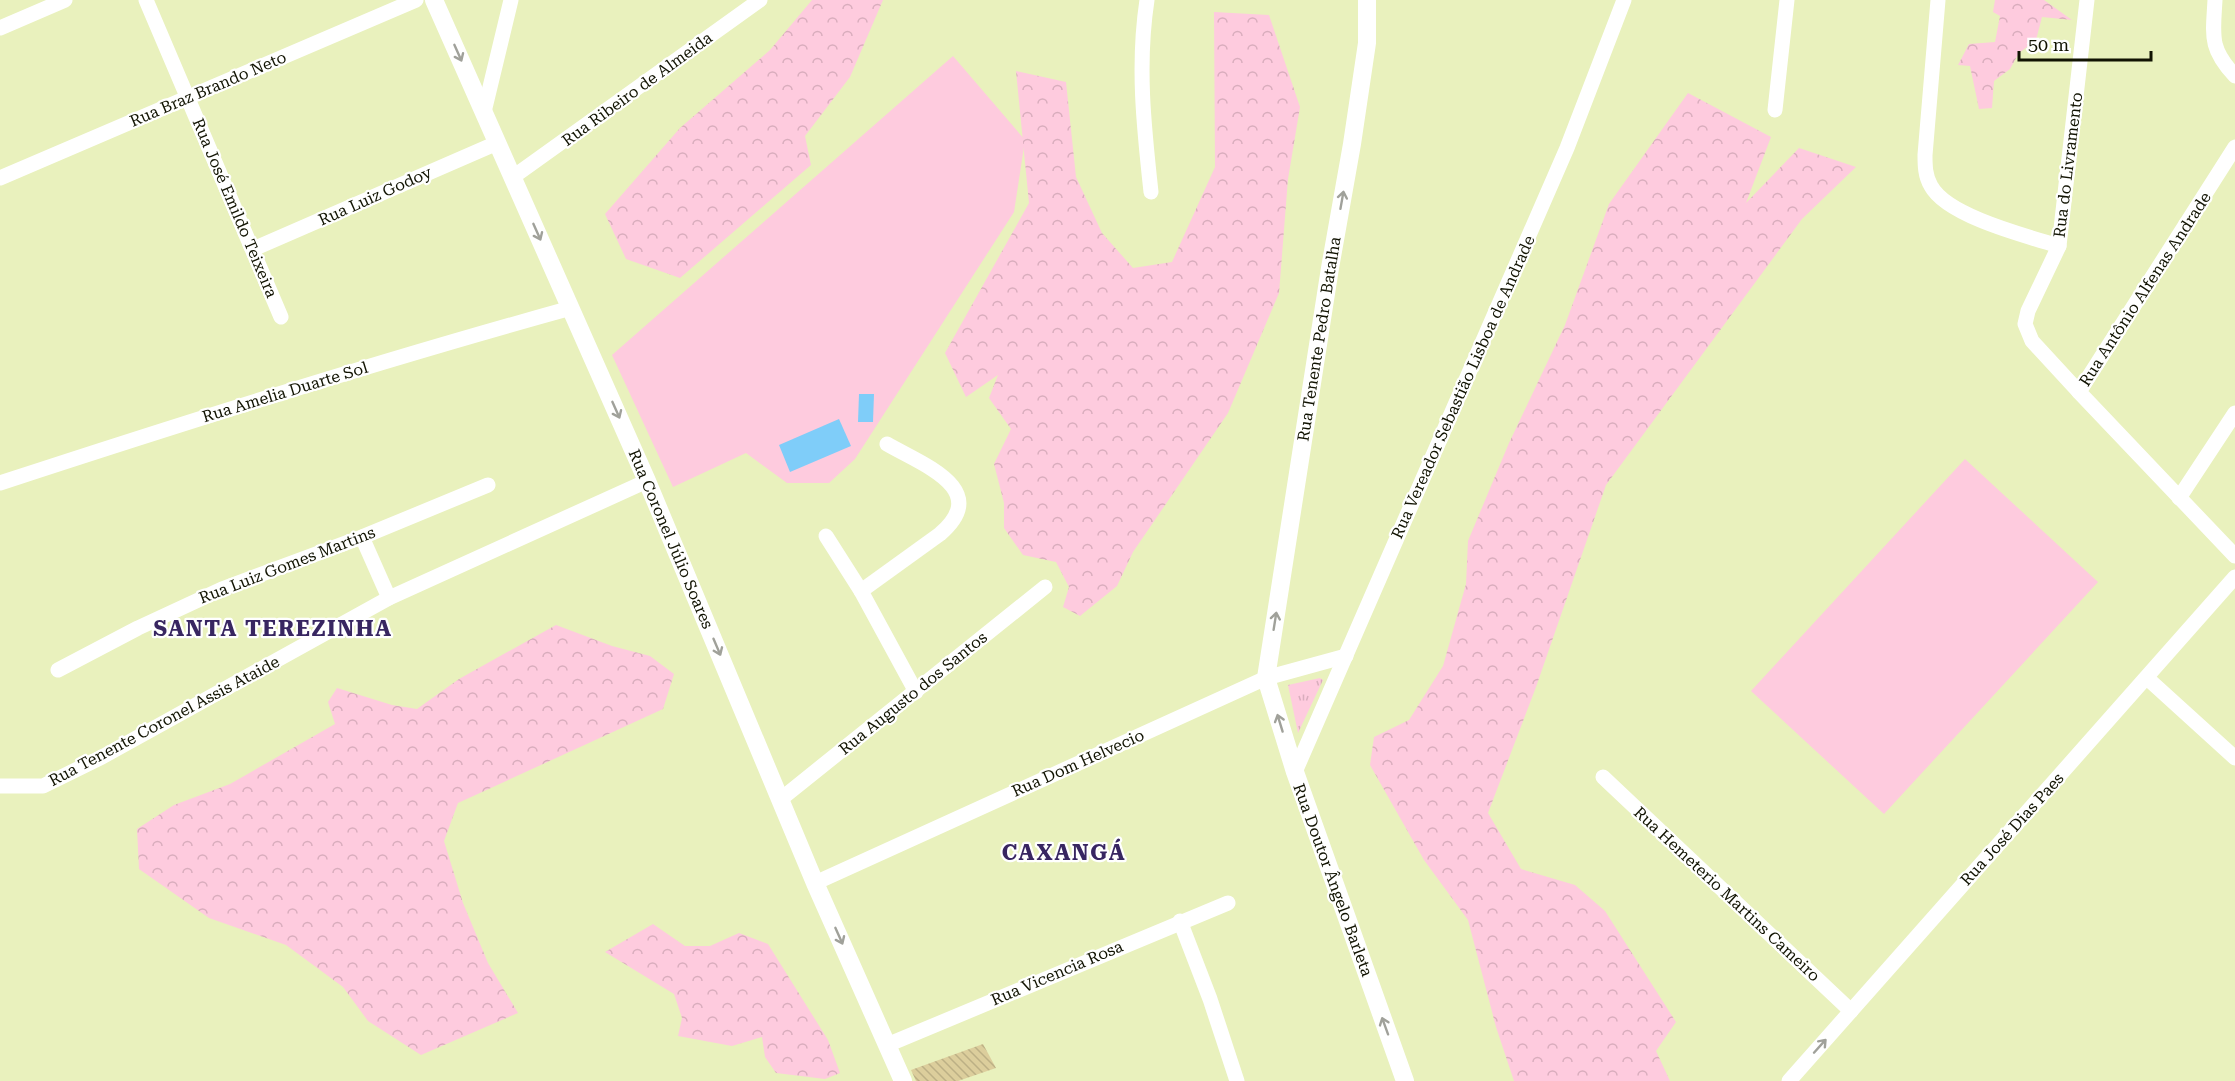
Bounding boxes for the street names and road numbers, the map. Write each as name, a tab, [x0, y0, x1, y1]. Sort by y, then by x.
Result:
street label: Rua Ribeiro de Almeida	[558, 28, 716, 150]
street label: Rua Braz Brando Neto	[127, 47, 289, 131]
street label: Rua do Livramento	[2050, 91, 2086, 239]
street label: Rua José Emildo Teixeira	[189, 115, 282, 301]
street label: Rua Luiz Godoy	[315, 162, 435, 229]
street label: Rua Antônio Alfenas Andrade	[2075, 188, 2215, 390]
street label: Rua Vereador Sebastião Lisboa de Andrade	[1387, 232, 1539, 542]
street label: Rua Tenente Pedro Batalha	[1293, 235, 1345, 443]
street label: Rua Amelia Duarte Sol	[200, 358, 370, 426]
street label: Rua Coronel Júlio Soares	[625, 446, 718, 632]
street label: Rua Luiz Gomes Martins	[196, 522, 378, 607]
street label: Rua Augusto dos Santos	[835, 627, 991, 759]
street label: Rua Tenente Coronel Assis Ataide	[45, 652, 283, 790]
street label: Rua Dom Helvecio	[1009, 725, 1147, 801]
street label: Rua José Dias Paes	[1956, 768, 2068, 889]
street label: Rua Doutor Ângelo Barleta	[1289, 781, 1377, 979]
street label: Rua Hemeterio Martins Cameiro	[1630, 803, 1824, 985]
street label: Rua Vicencia Rosa	[988, 936, 1126, 1009]

